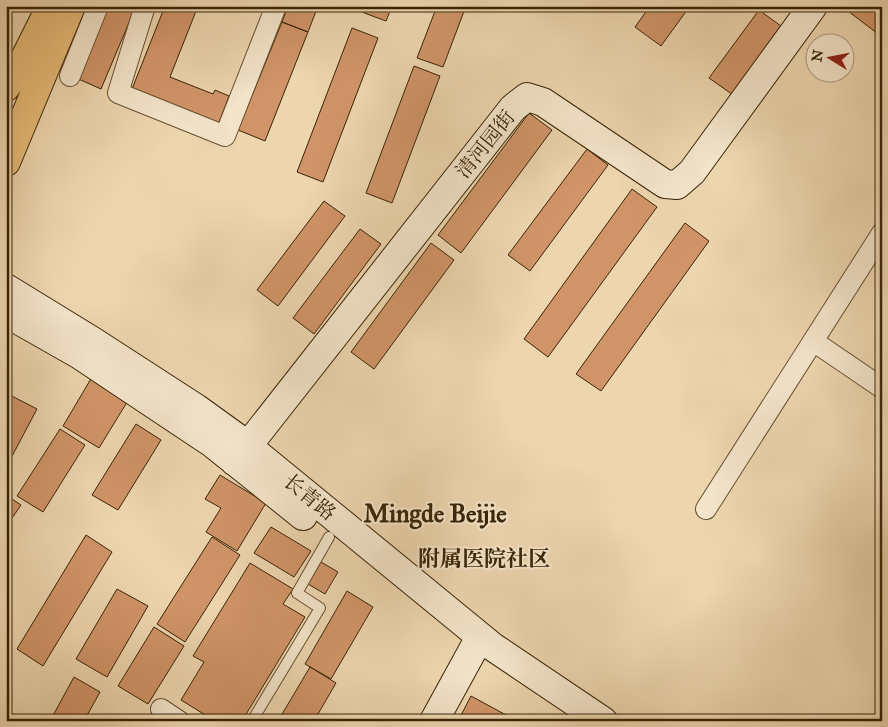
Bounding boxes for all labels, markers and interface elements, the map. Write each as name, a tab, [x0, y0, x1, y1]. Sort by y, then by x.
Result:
north arrow	[806, 32, 856, 82]
text: N	[808, 48, 827, 63]
street label: 清河园街	[451, 105, 519, 183]
street label: 长青路	[279, 469, 341, 525]
district label: Mingde Beijie	[363, 498, 507, 530]
district label: 附属医院社区	[418, 545, 550, 572]

